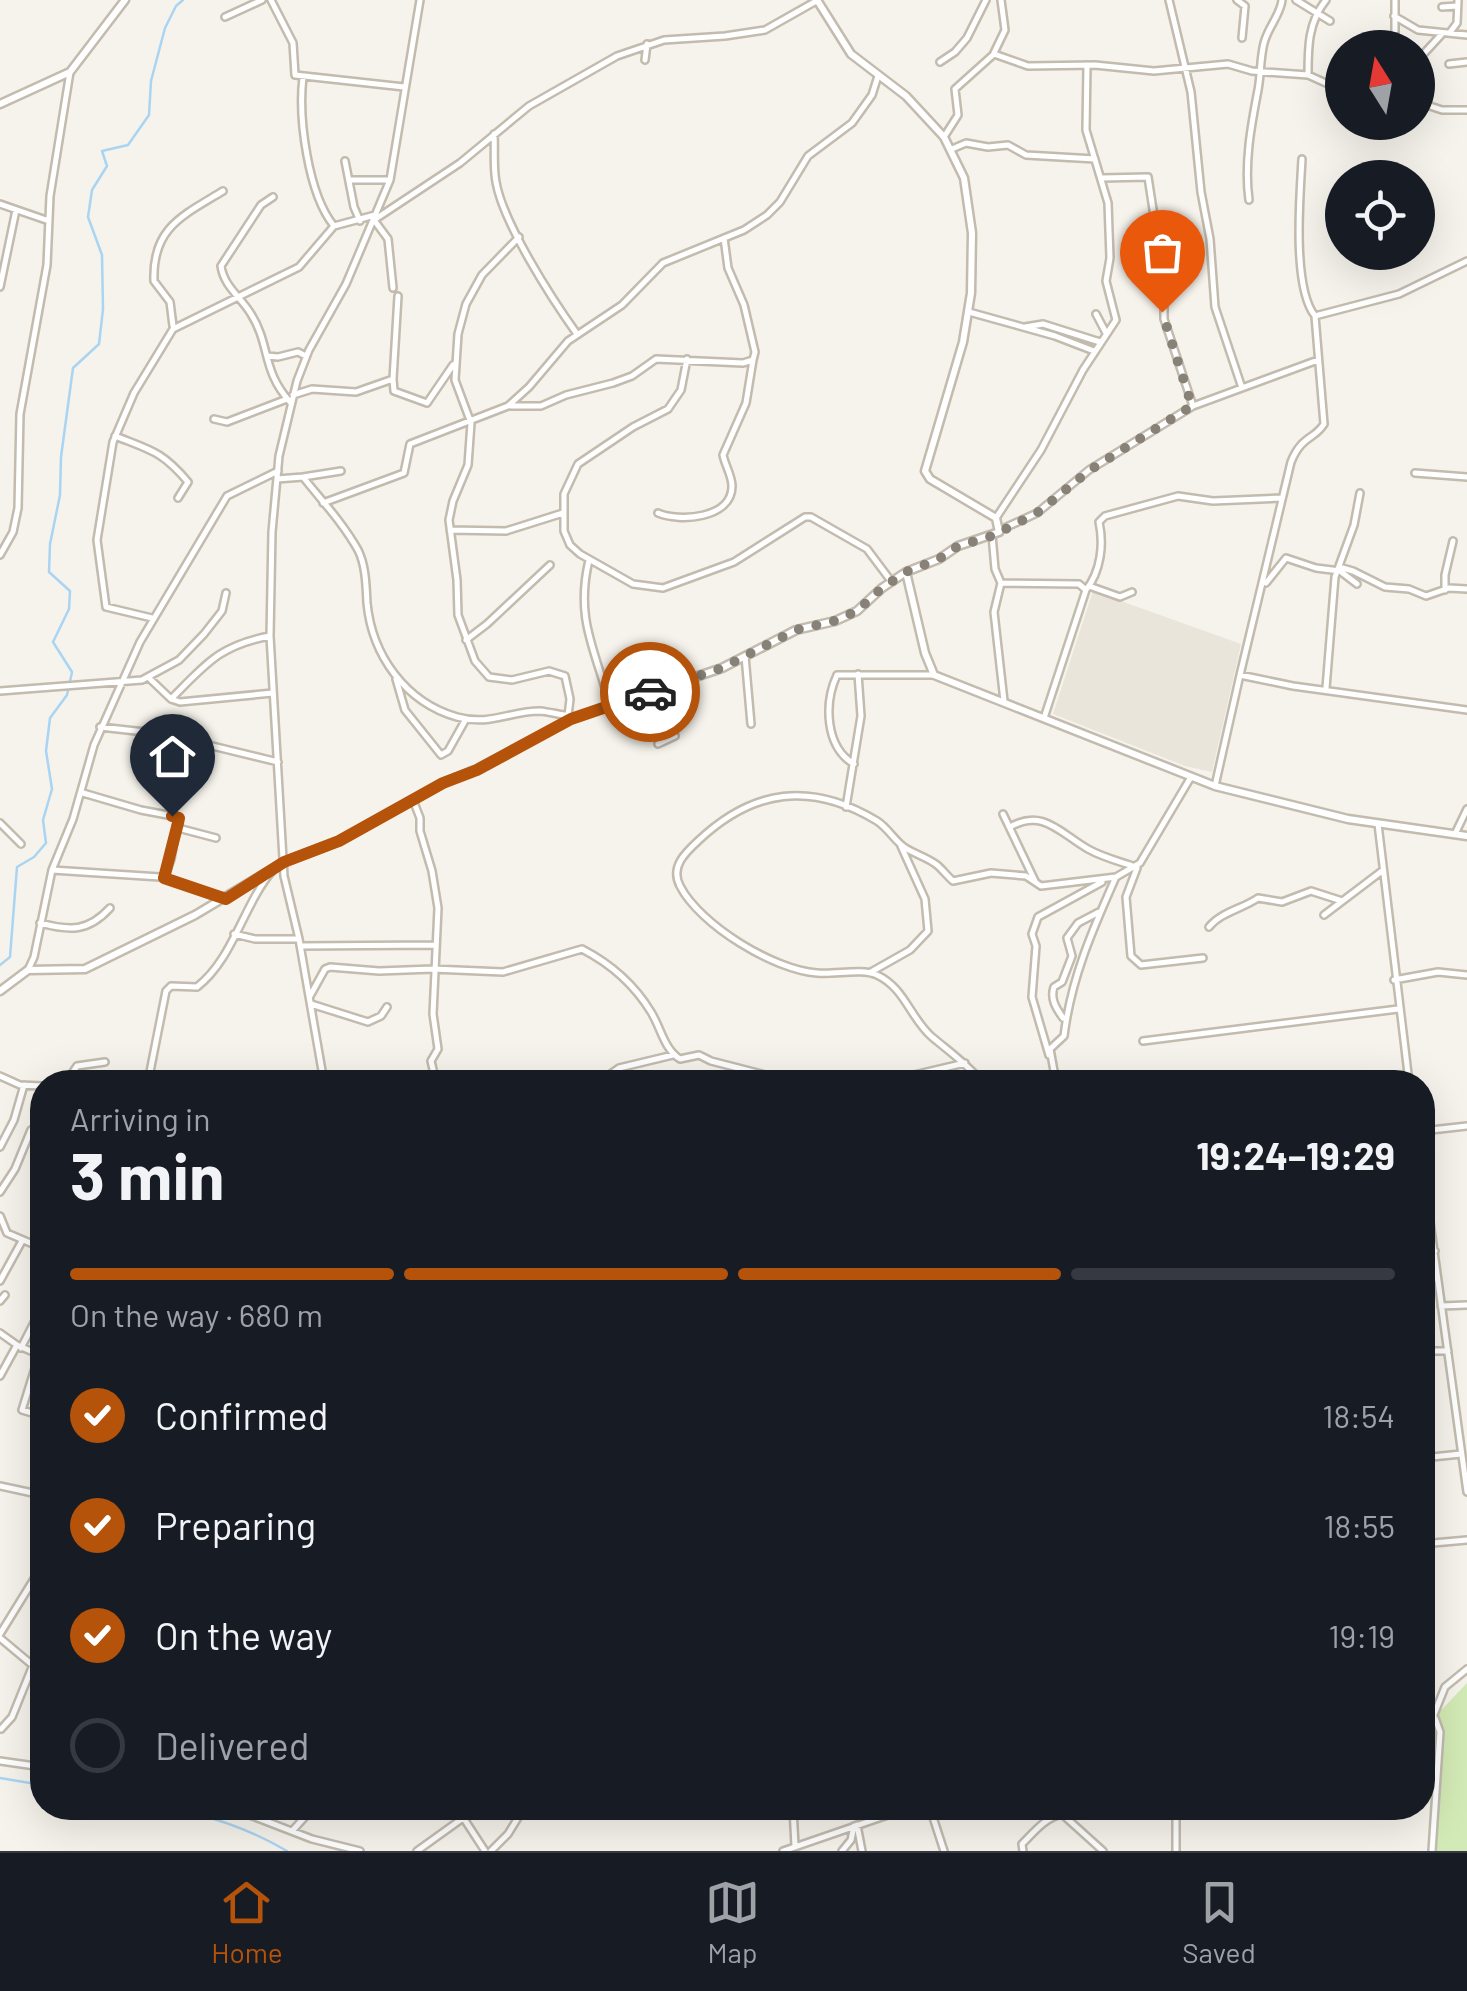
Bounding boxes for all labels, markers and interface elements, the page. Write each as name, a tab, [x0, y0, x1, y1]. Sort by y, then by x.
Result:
north arrow	[1325, 30, 1435, 140]
map controls	[1325, 30, 1435, 270]
button: locate	[1325, 160, 1435, 270]
pin	[1120, 210, 1205, 313]
icon: bag	[1135, 225, 1190, 280]
courier	[600, 642, 700, 742]
icon: car	[623, 665, 678, 720]
pin	[130, 714, 215, 817]
icon: home	[145, 729, 200, 784]
text: Arriving in	[70, 1099, 210, 1137]
text: 19:24–19:29	[1196, 1132, 1395, 1178]
text: 3 min	[70, 1135, 225, 1213]
text: On the way · 680 m	[70, 1295, 323, 1333]
icon: check	[70, 1388, 125, 1443]
text: Confirmed	[155, 1392, 328, 1438]
text: 18:54	[1322, 1396, 1395, 1434]
icon: check	[70, 1498, 125, 1553]
text: Preparing	[155, 1502, 316, 1548]
text: 18:55	[1323, 1506, 1395, 1544]
icon: check	[70, 1608, 125, 1663]
text: On the way	[155, 1612, 332, 1658]
text: 19:19	[1328, 1616, 1395, 1654]
text: Delivered	[155, 1722, 309, 1768]
tab: Home	[211, 1875, 283, 1969]
tab: Map	[705, 1875, 760, 1969]
tab: Saved	[1182, 1875, 1256, 1969]

